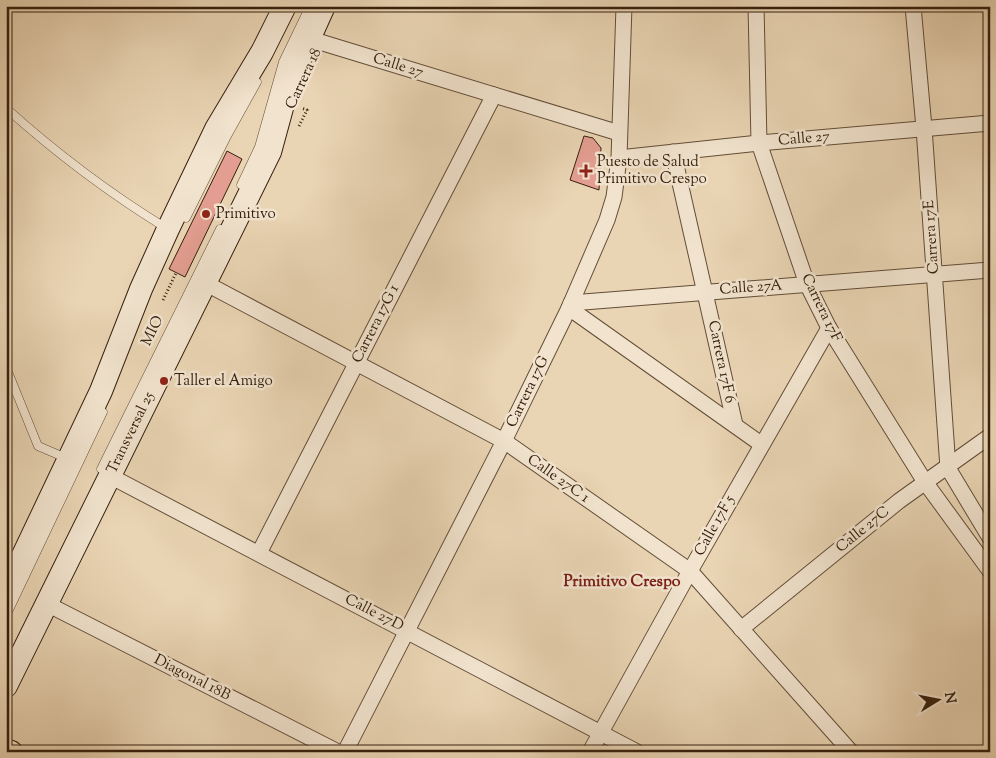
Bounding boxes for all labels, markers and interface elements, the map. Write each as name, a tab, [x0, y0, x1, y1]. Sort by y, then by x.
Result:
street label: Carrera 18	[281, 45, 327, 113]
street label: Calle 27	[370, 48, 426, 84]
street label: Calle 27	[777, 126, 831, 152]
place label: Puesto de Salud Primitivo Crespo	[597, 152, 707, 190]
marker: Puesto de Salud Primitivo Crespo	[579, 164, 593, 178]
street label: Carrera 17E	[919, 199, 945, 275]
place label: Primitivo	[216, 204, 276, 225]
marker: Primitivo	[200, 208, 212, 220]
street label: Carrera 17F	[795, 270, 847, 346]
street label: Calle 27A	[719, 275, 783, 301]
street label: Carrera 17G 1	[347, 281, 405, 367]
street label: MIO	[137, 312, 169, 350]
street label: Carrera 17F 6	[702, 319, 740, 405]
street label: Carrera 17G	[502, 353, 554, 431]
place label: Taller el Amigo	[174, 371, 273, 392]
marker: Taller el Amigo	[158, 375, 170, 387]
street label: Transversal 25	[102, 388, 160, 478]
street label: Calle 27C 1	[522, 450, 594, 508]
street label: Calle 17F 5	[690, 492, 740, 560]
street label: Calle 27C	[832, 502, 894, 558]
district label: Primitivo Crespo	[563, 571, 681, 594]
street label: Calle 27D	[341, 589, 407, 637]
street label: Diagonal 18B	[150, 650, 234, 707]
north arrow	[914, 676, 964, 726]
text: N	[938, 691, 960, 705]

